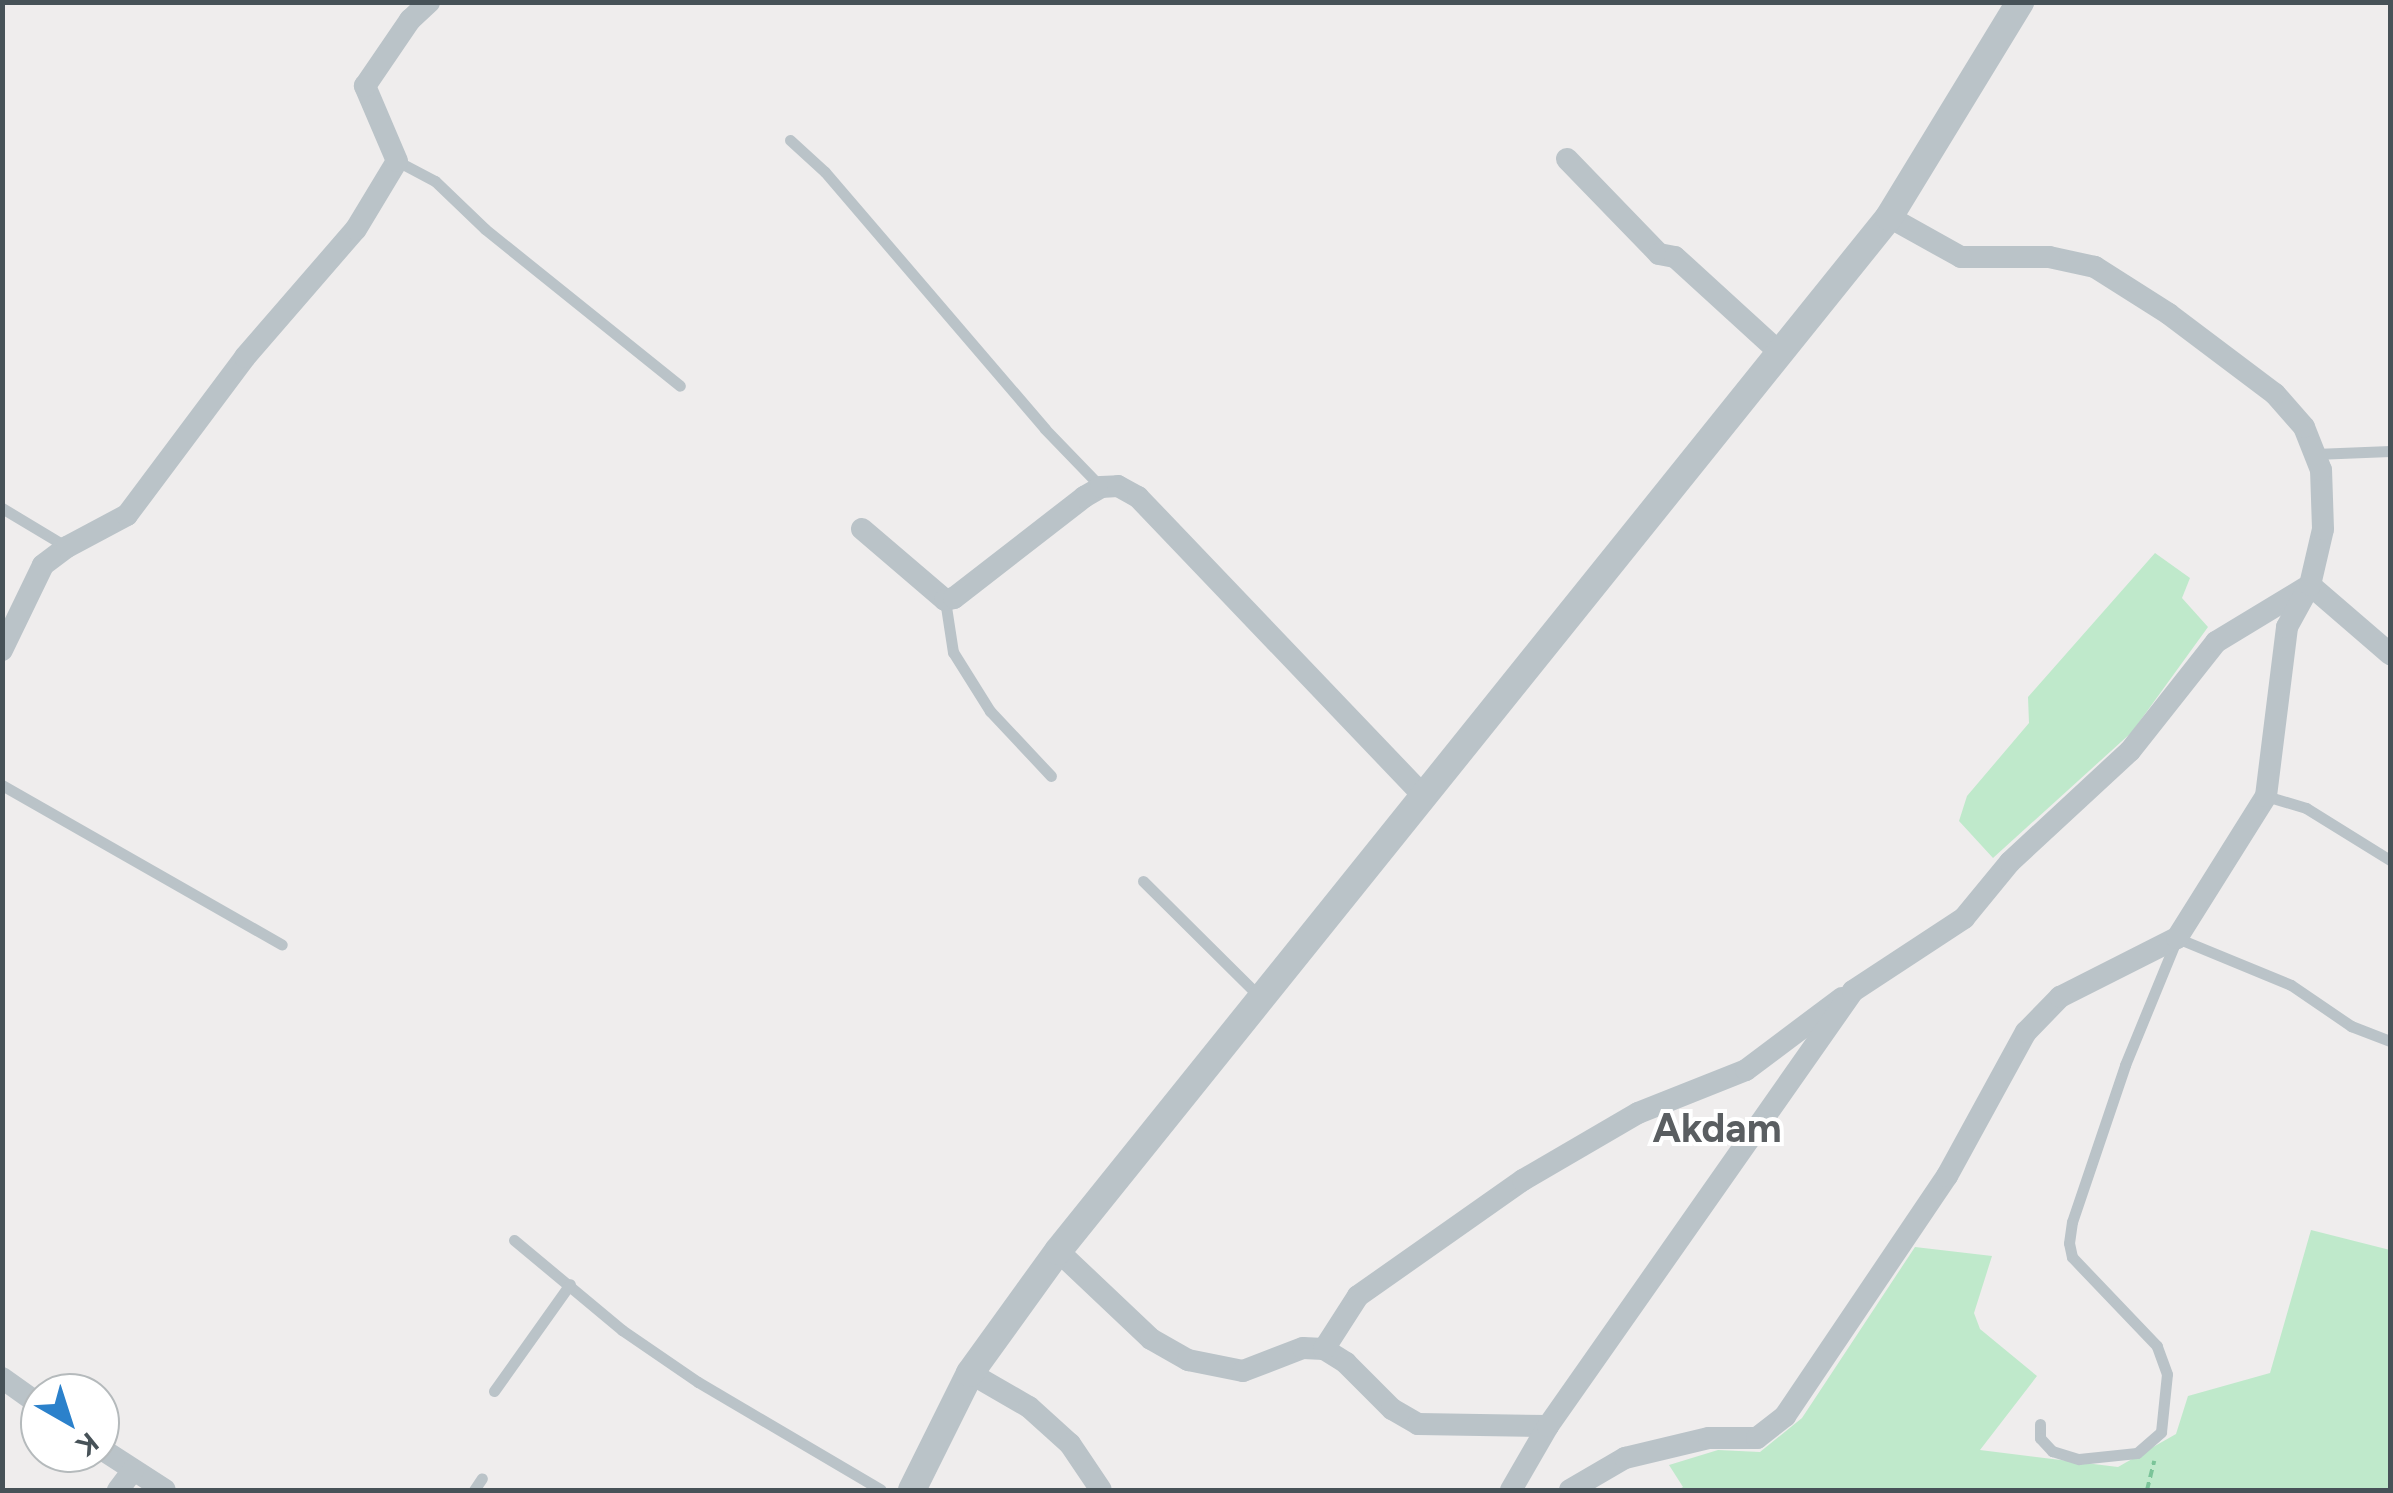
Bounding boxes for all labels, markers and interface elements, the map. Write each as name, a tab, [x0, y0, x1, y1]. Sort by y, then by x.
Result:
district label: Akdam	[1652, 1104, 1782, 1152]
north arrow	[20, 1373, 120, 1473]
text: K	[70, 1426, 106, 1464]

